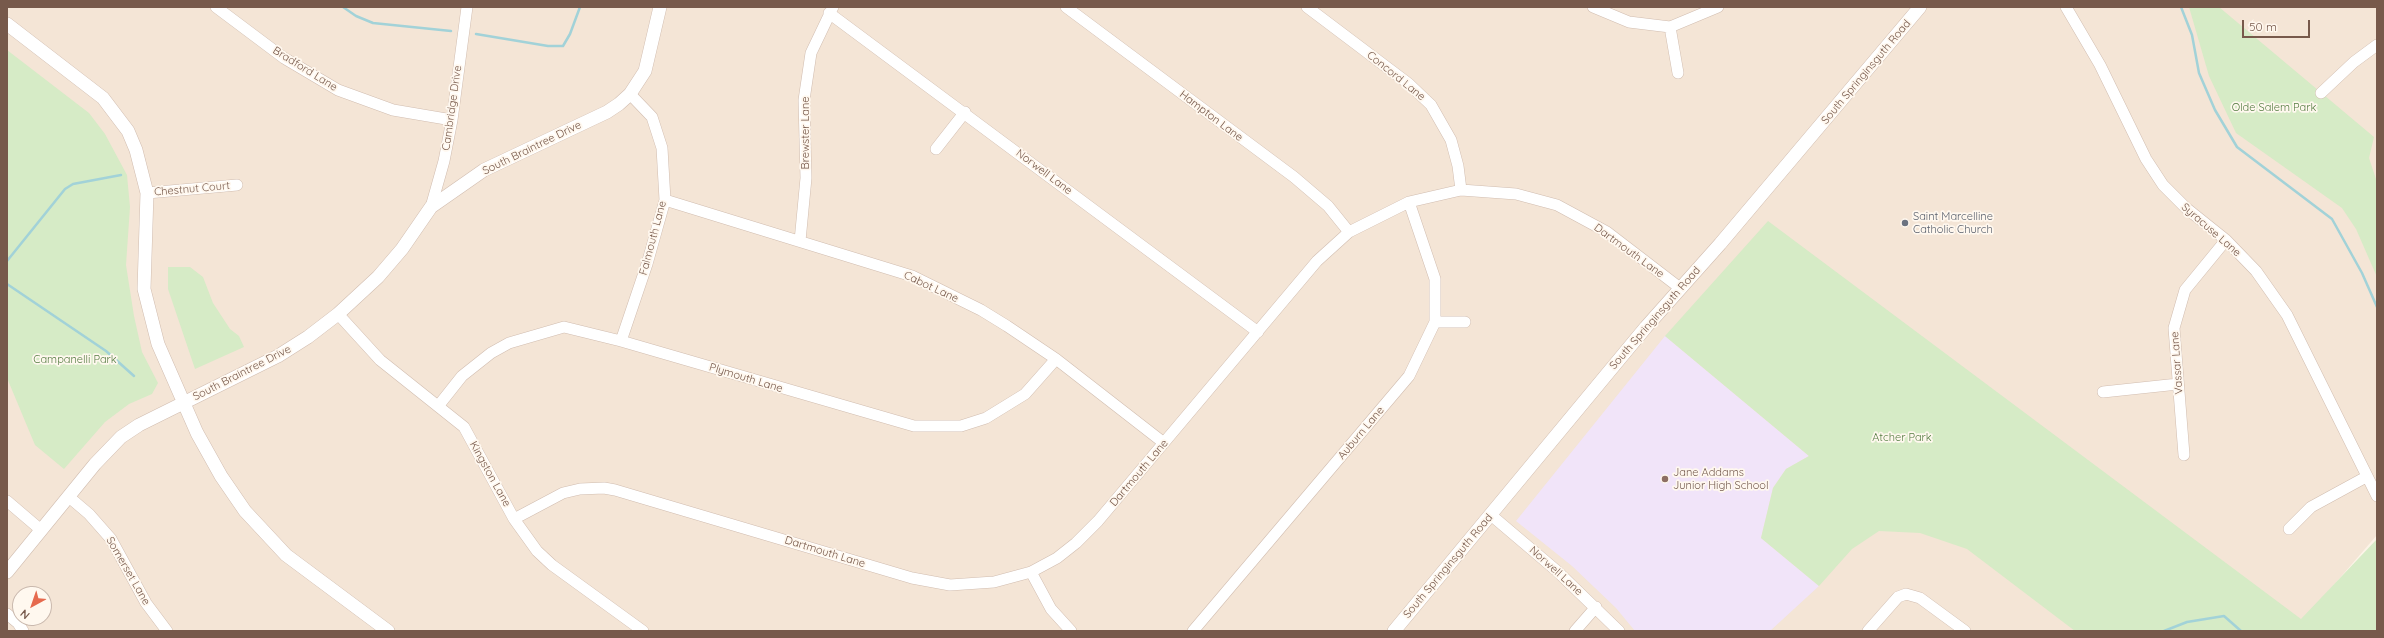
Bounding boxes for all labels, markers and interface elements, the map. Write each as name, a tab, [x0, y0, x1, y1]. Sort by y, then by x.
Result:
scale bar	[2244, 12, 2312, 38]
street label: South Springinsguth Road	[1819, 17, 1913, 127]
text: 50 m	[2249, 19, 2277, 34]
street label: Bradford Lane	[270, 44, 340, 94]
street label: Concord Lane	[1364, 48, 1428, 104]
street label: Cambridge Drive	[439, 64, 465, 152]
street label: Hampton Lane	[1177, 88, 1245, 144]
street label: Brewster Lane	[799, 97, 813, 169]
park label: Olde Salem Park	[2232, 101, 2316, 115]
street label: South Braintree Drive	[480, 118, 584, 178]
street label: Norwell Lane	[1013, 147, 1075, 197]
street label: Chestnut Court	[154, 179, 230, 199]
street label: Falmouth Lane	[637, 199, 669, 277]
street label: Syracuse Lane	[2179, 201, 2243, 259]
place label: Saint Marcelline Catholic Church	[1913, 210, 1993, 236]
marker: Saint Marcelline Catholic Church	[1900, 218, 1910, 228]
street label: Dartmouth Lane	[1591, 221, 1667, 281]
street label: South Springinsguth Road	[1607, 264, 1703, 372]
street label: Cabot Lane	[901, 269, 961, 305]
street label: Vassar Lane	[2168, 331, 2186, 395]
street label: South Braintree Drive	[191, 343, 293, 403]
park label: Campanelli Park	[33, 353, 117, 367]
street label: Plymouth Lane	[708, 361, 784, 395]
street label: Auburn Lane	[1335, 404, 1387, 462]
park label: Atcher Park	[1872, 431, 1932, 445]
street label: Dartmouth Lane	[1107, 437, 1171, 509]
street label: Kingston Lane	[467, 439, 513, 509]
place label: Jane Addams Junior High School	[1673, 466, 1768, 492]
marker: Jane Addams Junior High School	[1660, 474, 1670, 484]
street label: South Springinsguth Road	[1401, 511, 1495, 621]
street label: Dartmouth Lane	[783, 533, 867, 571]
street label: Somerset Lane	[103, 535, 153, 607]
street label: Norwell Lane	[1527, 544, 1585, 598]
north arrow	[12, 586, 52, 626]
text: N	[17, 606, 33, 622]

